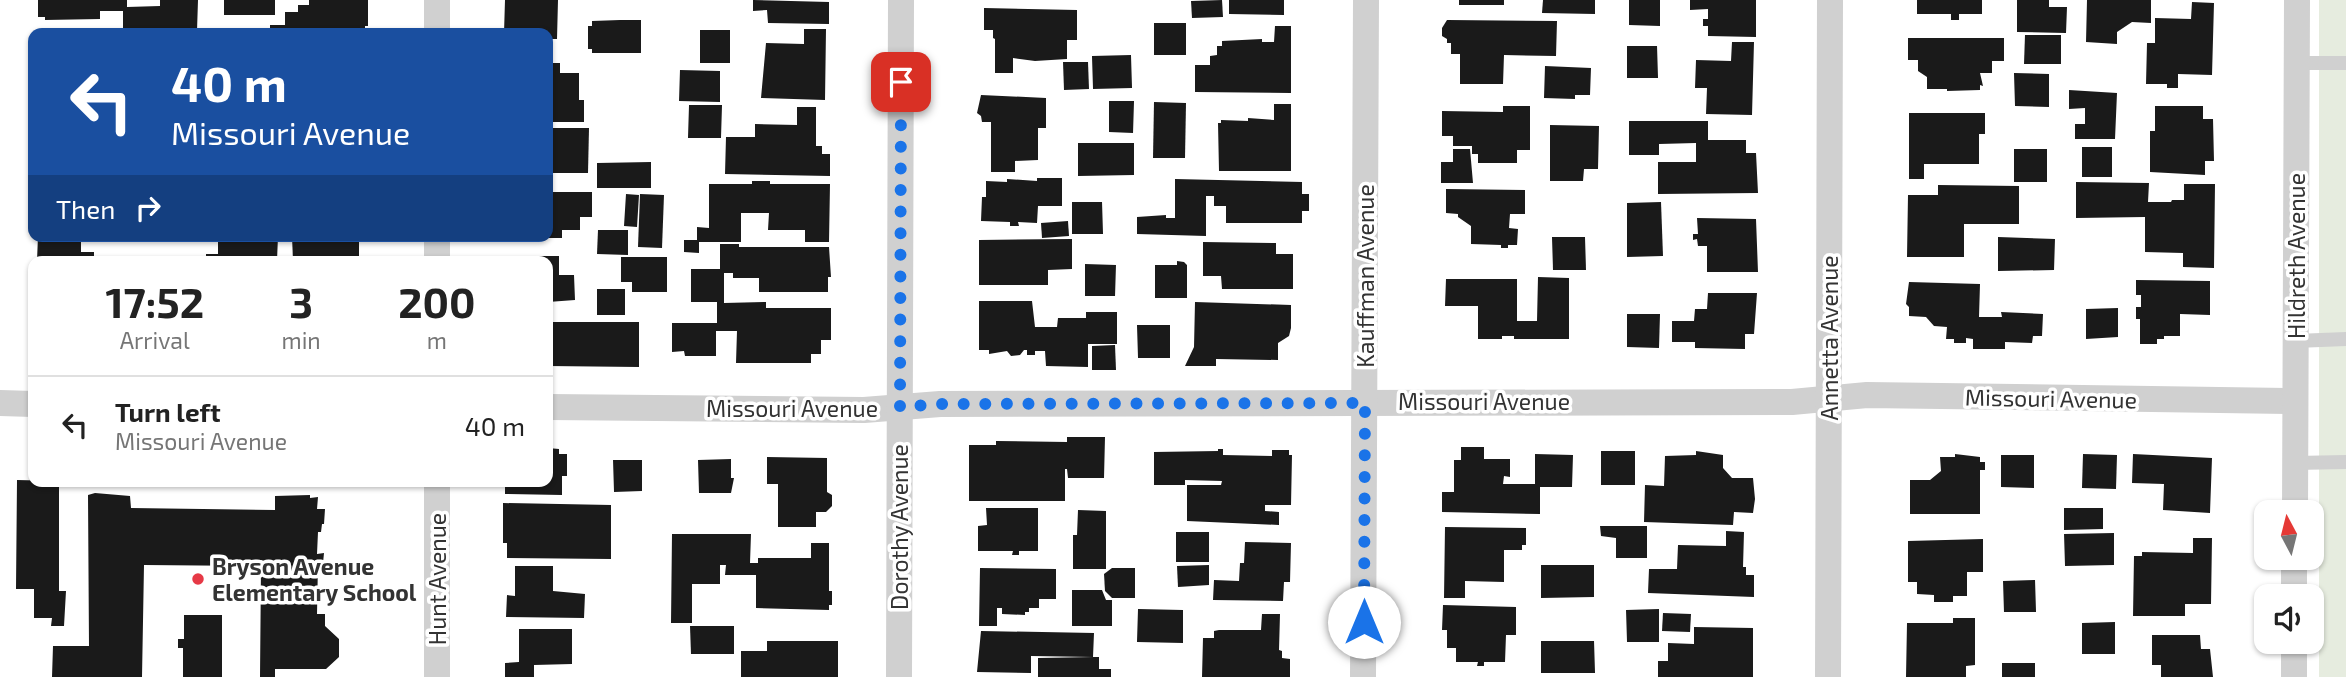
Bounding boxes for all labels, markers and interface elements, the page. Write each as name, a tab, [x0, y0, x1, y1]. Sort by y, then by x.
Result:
pin	[871, 52, 931, 112]
text: 40 m	[171, 53, 287, 112]
icon: left	[56, 56, 147, 147]
icon: arrive	[882, 63, 920, 101]
text: Missouri Avenue	[171, 113, 410, 151]
street label: Hildreth Avenue	[2282, 173, 2310, 339]
street label: Kauffman Avenue	[1351, 184, 1379, 368]
icon: right	[129, 189, 167, 227]
text: Then	[56, 193, 115, 224]
street label: Annetta Avenue	[1815, 255, 1843, 421]
text: 17:52	[105, 276, 204, 326]
text: 3	[289, 276, 313, 326]
text: 200	[398, 276, 476, 326]
text: Arrival	[120, 326, 190, 354]
text: min	[282, 326, 321, 354]
text: m	[427, 326, 447, 354]
street label: Missouri Avenue	[1965, 383, 2137, 413]
street label: Missouri Avenue	[1398, 387, 1570, 415]
street label: Missouri Avenue	[706, 394, 878, 422]
text: Turn left	[115, 396, 221, 427]
icon: left	[56, 406, 94, 444]
text: 40 m	[465, 410, 525, 441]
text: Missouri Avenue	[115, 427, 287, 455]
street label: Dorothy Avenue	[885, 444, 913, 610]
north arrow	[2254, 500, 2324, 570]
map controls	[2254, 500, 2324, 654]
street label: Hunt Avenue	[423, 513, 451, 645]
place label: Bryson Avenue Elementary School	[212, 552, 417, 606]
marker: Bryson Avenue Elementary School	[190, 571, 206, 587]
button: sound	[2254, 584, 2324, 654]
position arrow	[1327, 585, 1401, 659]

